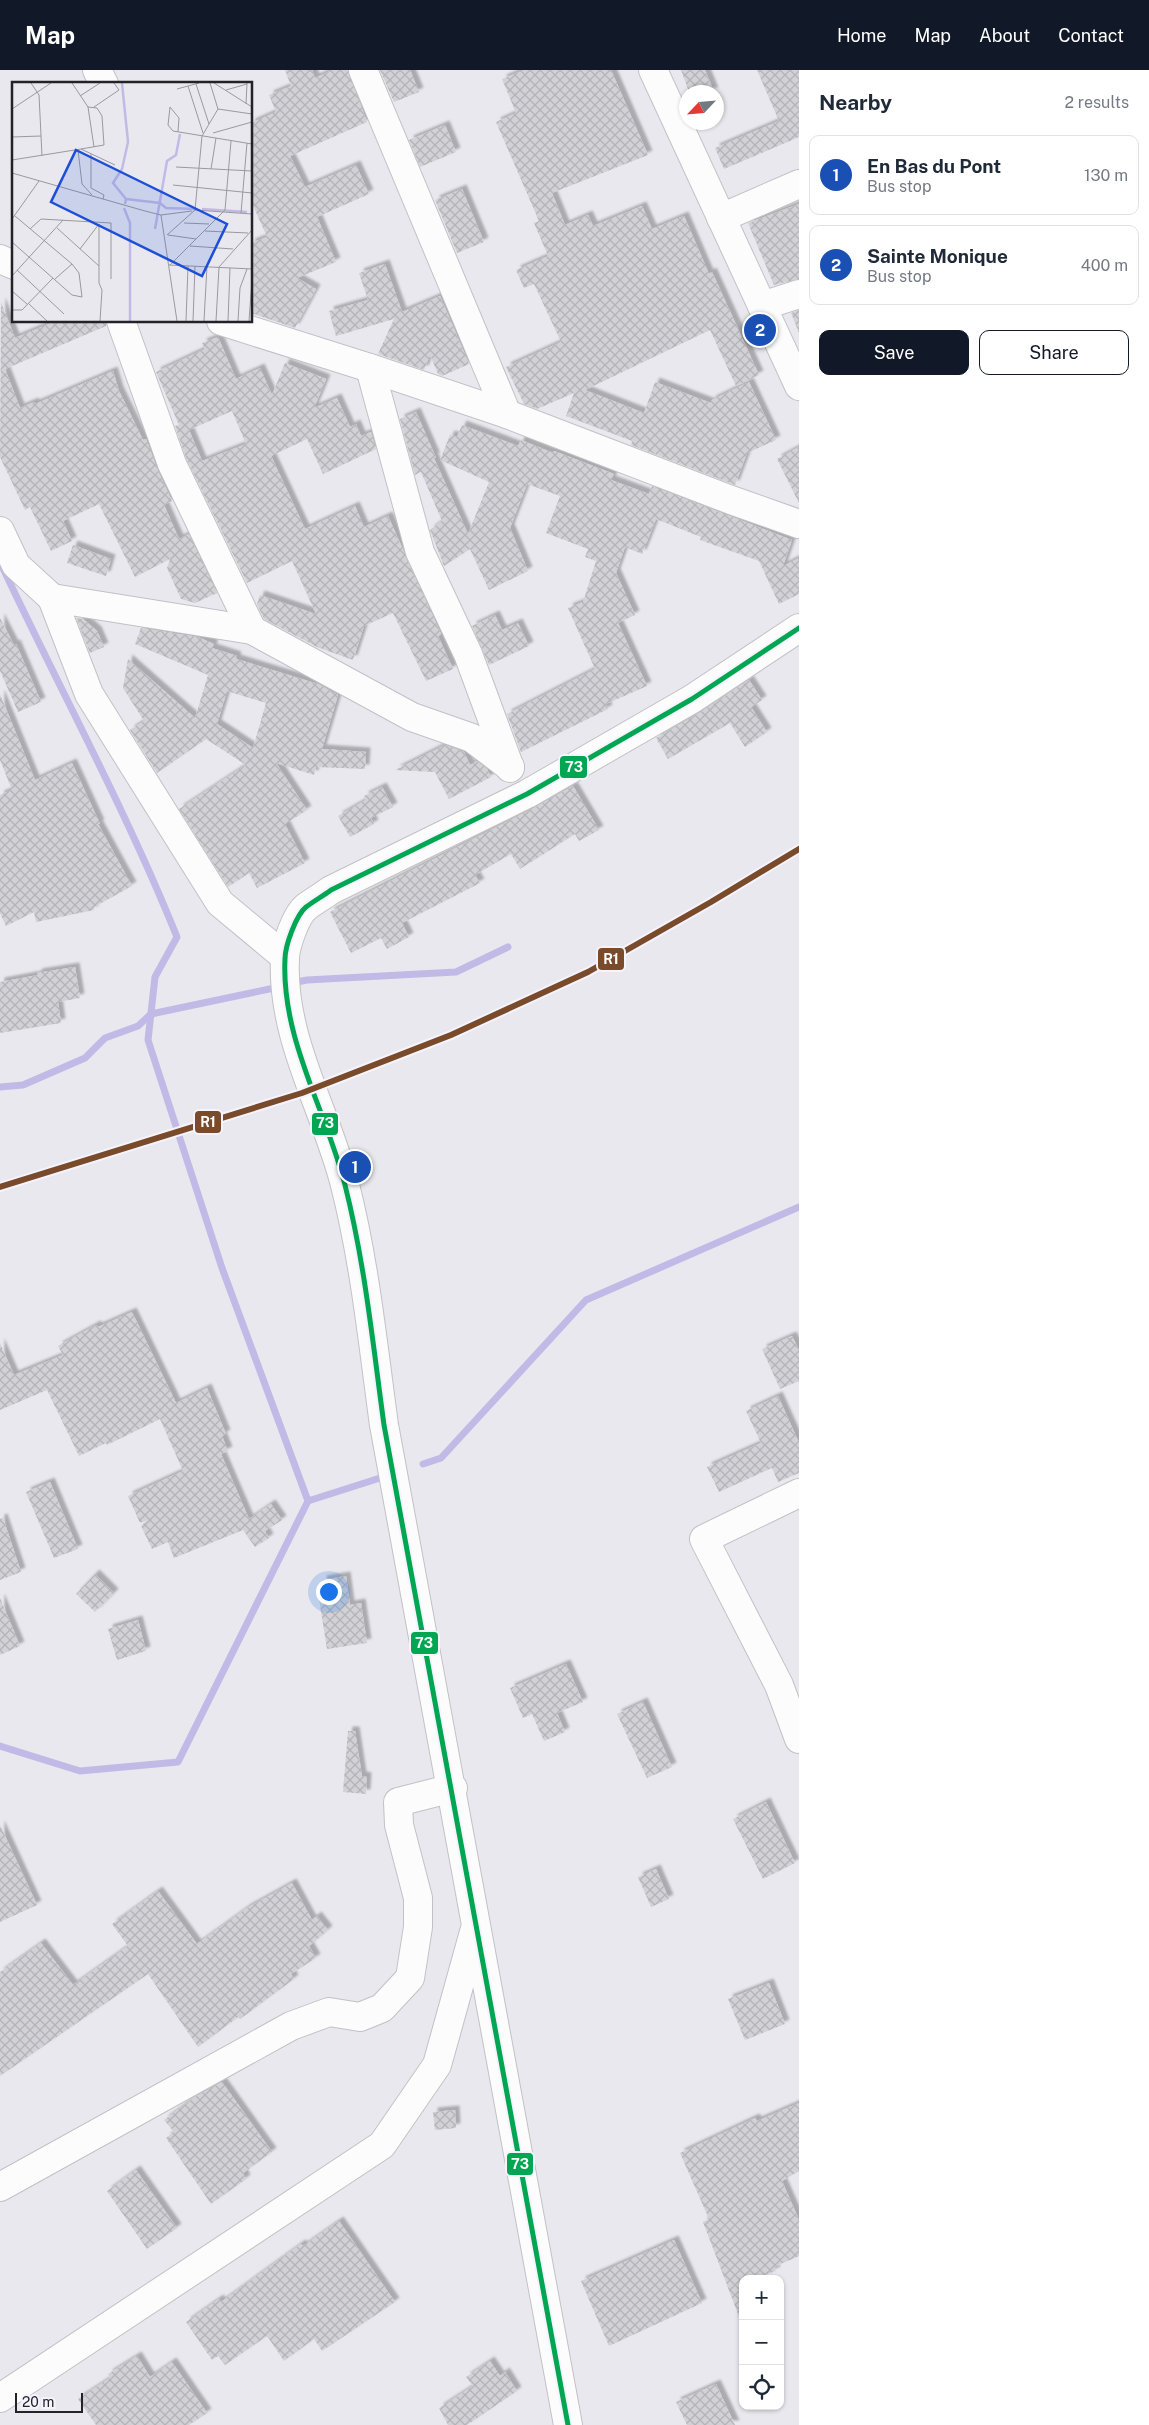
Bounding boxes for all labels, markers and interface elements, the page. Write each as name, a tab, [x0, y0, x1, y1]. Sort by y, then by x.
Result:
text: Map	[25, 21, 75, 49]
text: Home	[837, 25, 887, 46]
text: Map	[915, 25, 951, 46]
text: About	[979, 25, 1030, 46]
text: Contact	[1058, 25, 1124, 46]
inset map	[12, 82, 252, 322]
north arrow	[679, 85, 724, 130]
text: Nearby	[819, 90, 892, 115]
text: 2 results	[1064, 93, 1129, 112]
text: En Bas du Pont	[867, 155, 1001, 177]
text: 1	[833, 166, 839, 185]
text: 130 m	[1084, 166, 1128, 185]
text: Bus stop	[867, 177, 931, 196]
text: Sainte Monique	[867, 245, 1008, 267]
text: 2	[831, 256, 841, 275]
text: 400 m	[1081, 256, 1128, 275]
text: Bus stop	[867, 267, 931, 286]
pin: 2	[744, 311, 776, 349]
button: Save	[819, 330, 969, 375]
button: Share	[979, 330, 1129, 375]
line badge: 73	[559, 755, 588, 779]
text: 73	[565, 759, 583, 775]
line badge: R1	[597, 947, 625, 971]
text: R1	[603, 951, 619, 967]
line badge: R1	[194, 1110, 222, 1134]
line badge: 73	[311, 1112, 339, 1136]
text: R1	[200, 1114, 216, 1130]
text: 73	[316, 1115, 334, 1131]
pin: 1	[339, 1148, 371, 1186]
your location	[316, 1579, 342, 1605]
line badge: 73	[410, 1631, 439, 1655]
text: 73	[415, 1635, 433, 1651]
line badge: 73	[506, 2152, 534, 2176]
text: 73	[511, 2156, 529, 2172]
map controls	[739, 2275, 784, 2410]
button: +	[739, 2275, 784, 2320]
button: −	[739, 2320, 784, 2365]
button: locate	[739, 2365, 784, 2410]
scale bar	[15, 2390, 82, 2413]
text: 20 m	[22, 2394, 54, 2410]

